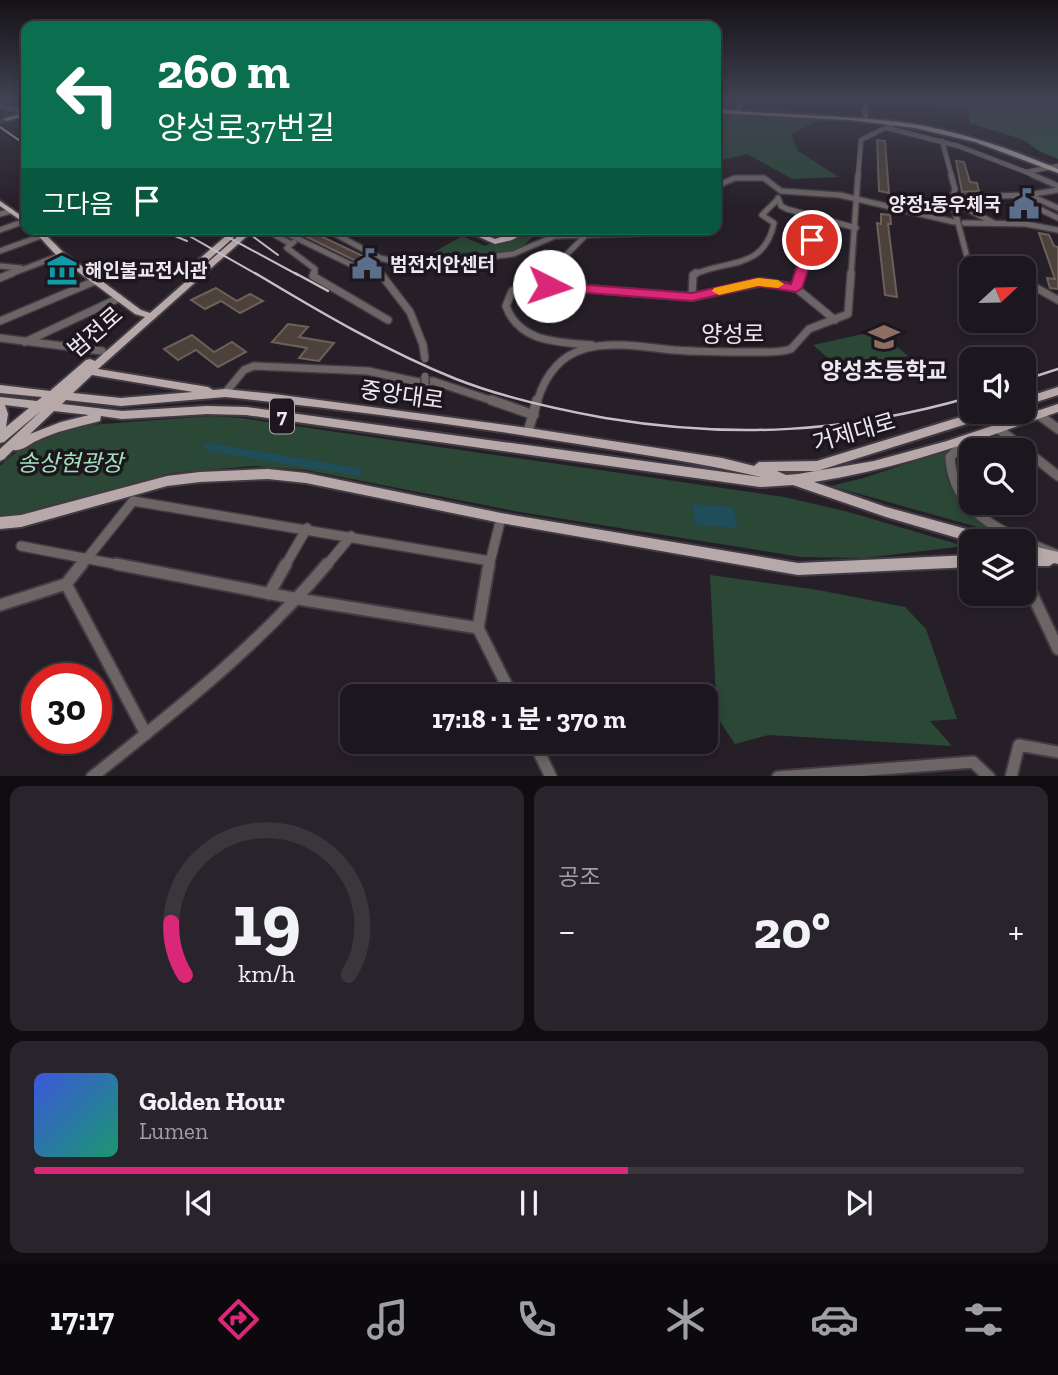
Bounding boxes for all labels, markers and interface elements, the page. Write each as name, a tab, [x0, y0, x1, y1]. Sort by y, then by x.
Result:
text: 260 m	[157, 42, 290, 101]
icon: left	[42, 49, 133, 140]
text: 양성로37번길	[157, 109, 335, 147]
icon: arrive	[128, 182, 166, 220]
public building icon: 양정1동우체국	[1007, 187, 1041, 221]
text: 그다음	[42, 188, 114, 220]
place label: 양정1동우체국	[888, 193, 1001, 216]
pin	[782, 210, 842, 270]
icon: arrive	[793, 221, 831, 259]
public building icon: 범전치안센터	[350, 247, 384, 281]
position arrow	[512, 249, 586, 323]
museum icon: 해인불교전시관	[45, 253, 79, 287]
place label: 범전치안센터	[390, 253, 495, 276]
north arrow	[959, 256, 1036, 332]
map controls	[959, 256, 1036, 606]
place label: 해인불교전시관	[85, 259, 208, 282]
street label: 범전로	[62, 301, 128, 363]
street label: 양성로	[701, 320, 765, 348]
school or university icon: 양성초등학교	[867, 320, 901, 354]
button: sound	[959, 347, 1036, 424]
place label: 양성초등학교	[821, 357, 947, 385]
street label: 중앙대로	[358, 375, 446, 415]
road number: 7	[270, 398, 294, 434]
street label: 거제대로	[809, 407, 899, 457]
button: search	[959, 438, 1036, 515]
park label: 송상현광장	[17, 449, 126, 477]
button: layers	[959, 529, 1036, 606]
speed limit sign: 30	[21, 663, 112, 754]
text: 17:18 · 1 분 · 370 m	[432, 703, 626, 735]
text: 공조	[558, 863, 600, 891]
text: 19	[233, 876, 301, 964]
text: 20°	[754, 899, 830, 961]
text: −	[558, 908, 576, 954]
text: +	[1008, 908, 1024, 954]
text: km/h	[238, 957, 296, 987]
text: Golden Hour	[139, 1085, 285, 1117]
text: Lumen	[139, 1117, 208, 1145]
icon: previous	[180, 1184, 218, 1222]
icon: pause	[510, 1184, 548, 1222]
icon: next	[840, 1184, 878, 1222]
icon: directions	[214, 1295, 263, 1344]
icon: music	[363, 1295, 412, 1344]
icon: phone	[512, 1295, 561, 1344]
icon: climate	[661, 1295, 710, 1344]
icon: car	[810, 1295, 859, 1344]
icon: filters	[959, 1295, 1008, 1344]
text: 17:17	[50, 1300, 114, 1338]

